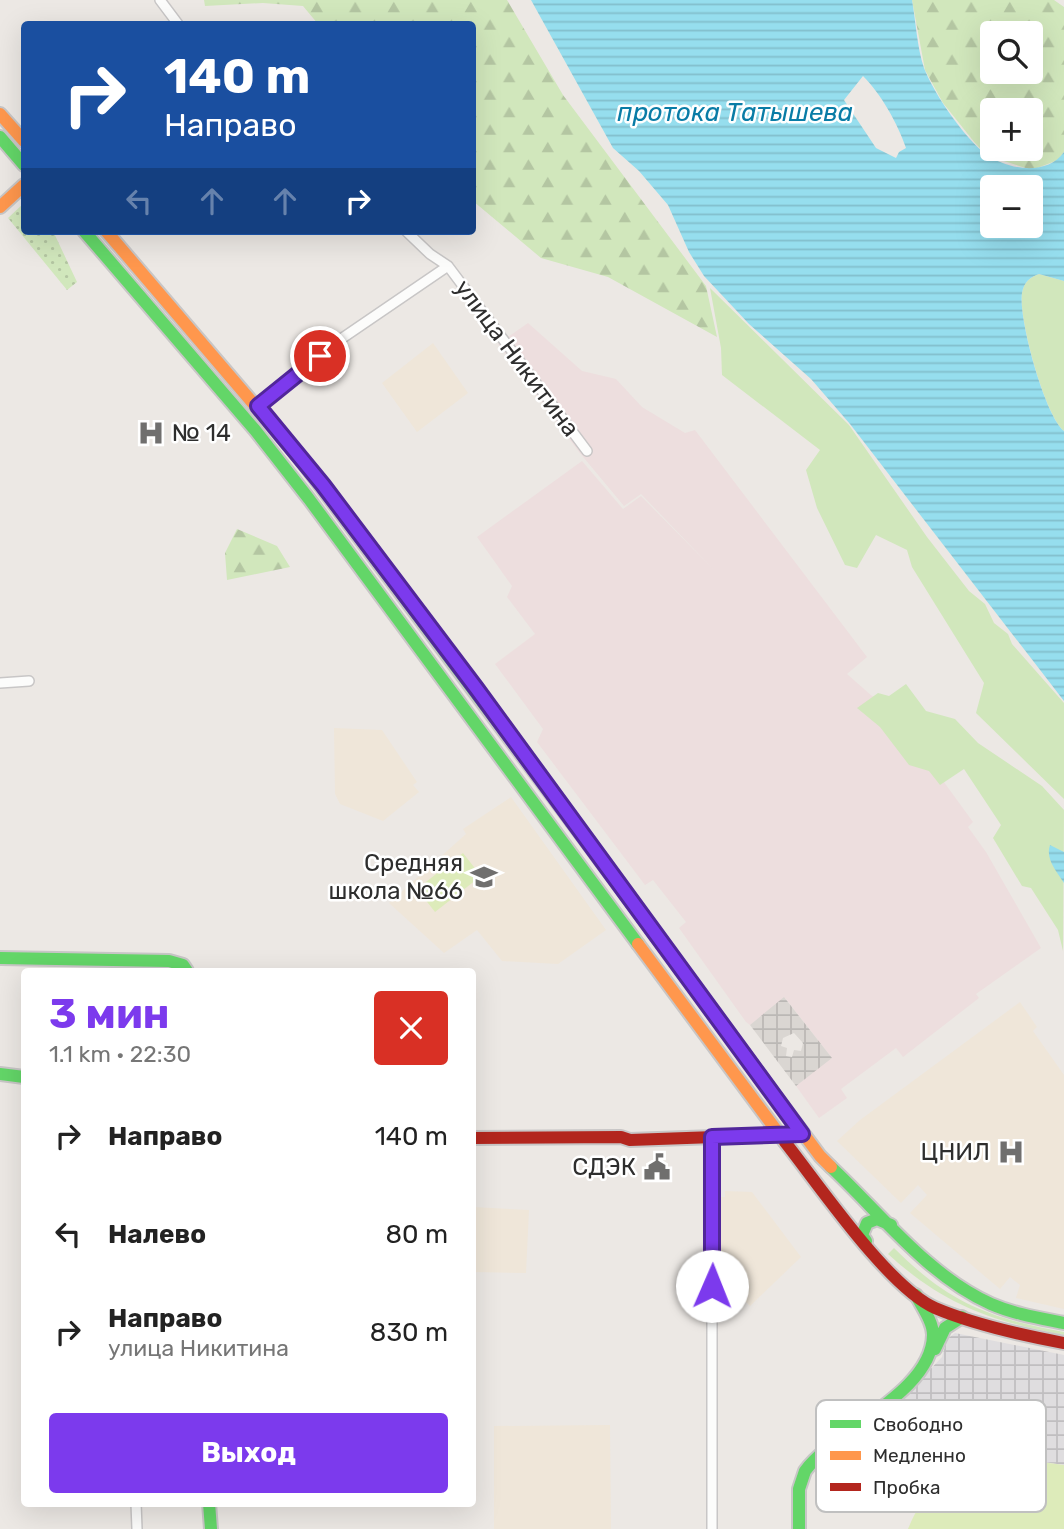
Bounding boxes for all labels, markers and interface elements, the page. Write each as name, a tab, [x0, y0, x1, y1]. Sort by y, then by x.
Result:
map controls	[980, 21, 1043, 238]
button: search	[980, 21, 1043, 84]
text: 140 m	[164, 47, 310, 105]
icon: right	[49, 49, 140, 140]
water label: протока Татышева	[617, 97, 853, 128]
button: +	[980, 98, 1043, 161]
text: Направо	[164, 106, 297, 144]
button: −	[980, 175, 1043, 238]
icon: left	[120, 182, 158, 220]
icon: ahead	[193, 182, 231, 220]
icon: ahead	[266, 182, 304, 220]
icon: right	[339, 182, 377, 220]
street label: улица Никитина	[449, 274, 585, 442]
pin	[290, 326, 350, 386]
icon: arrive	[301, 337, 339, 375]
hospital icon: № 14	[136, 418, 166, 448]
place label: № 14	[172, 419, 231, 447]
place label: Средняя школа №66	[329, 849, 463, 905]
school or university icon: Средняя школа №66	[469, 862, 499, 892]
text: 3 мин	[49, 989, 170, 1039]
button: close	[374, 991, 448, 1065]
text: 1.1 km · 22:30	[49, 1040, 191, 1068]
icon: right	[49, 1117, 87, 1155]
text: Направо	[108, 1121, 222, 1152]
text: 140 m	[375, 1121, 448, 1152]
hospital icon: ЦНИЛ	[996, 1137, 1026, 1167]
place label: ЦНИЛ	[921, 1138, 990, 1166]
public building icon: СДЭК	[642, 1152, 672, 1182]
place label: СДЭК	[572, 1153, 636, 1181]
icon: left	[49, 1215, 87, 1253]
text: Налево	[108, 1219, 206, 1250]
text: 80 m	[385, 1219, 448, 1250]
position arrow	[675, 1249, 749, 1323]
text: Направо	[108, 1303, 222, 1334]
icon: right	[49, 1313, 87, 1351]
text: 830 m	[370, 1317, 448, 1348]
text: улица Никитина	[108, 1334, 289, 1362]
legend	[816, 1400, 1046, 1512]
button: Выход	[49, 1413, 448, 1493]
text: Свободно	[873, 1413, 963, 1436]
text: Медленно	[873, 1444, 966, 1467]
text: Пробка	[873, 1476, 941, 1499]

